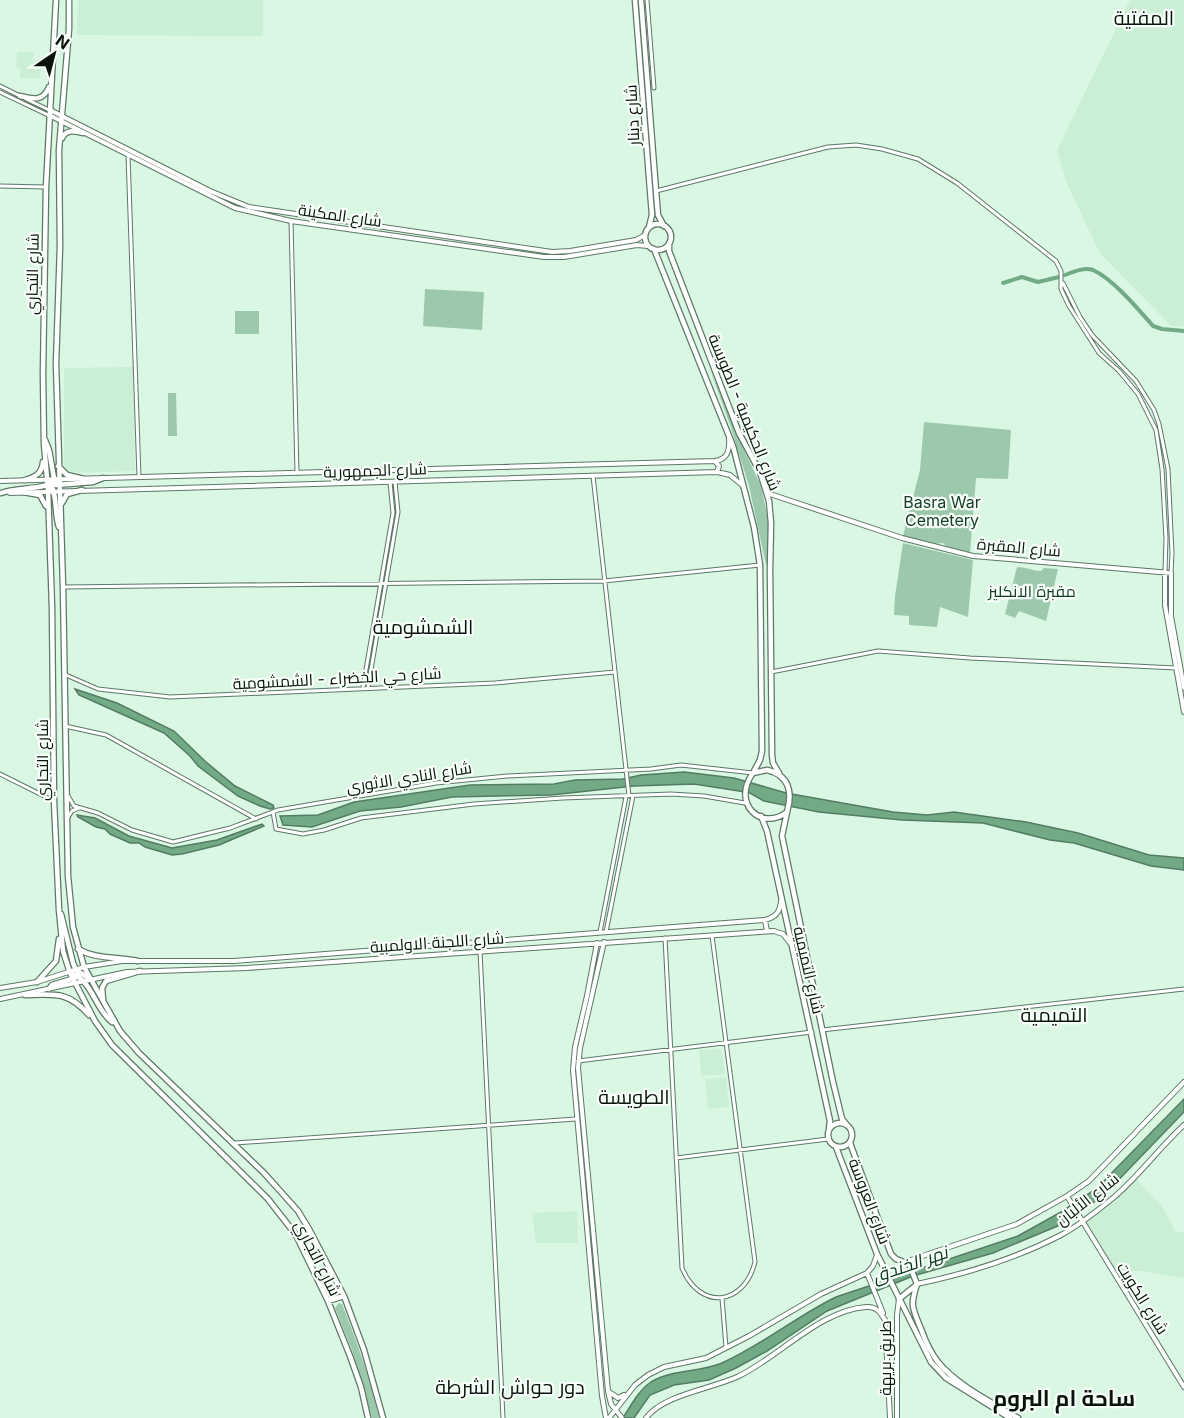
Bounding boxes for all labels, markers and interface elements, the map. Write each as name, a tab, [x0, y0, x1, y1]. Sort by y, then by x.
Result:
district label: المفتية	[1114, 6, 1174, 30]
north arrow	[24, 24, 84, 84]
text: N	[52, 30, 73, 53]
street label: شارع دينار	[620, 84, 646, 147]
street label: شارع المكينة	[297, 199, 383, 233]
street label: شارع التجاري	[21, 233, 47, 315]
street label: شارع الحكيمية - الطويسة	[703, 331, 786, 494]
street label: شارع الجمهورية	[323, 458, 427, 484]
park label: Basra War Cemetery	[903, 492, 981, 530]
street label: شارع المقبرة	[976, 533, 1062, 563]
park label: مقبرة الانكليز	[987, 581, 1076, 601]
district label: الشمشومية	[373, 615, 473, 639]
street label: شارع حي الخضراء - الشمشومية	[232, 663, 442, 697]
street label: شارع التجاري	[32, 719, 56, 801]
street label: شارع النادي الاثوري	[345, 757, 474, 801]
street label: شارع التميمية	[787, 924, 829, 1016]
street label: شارع اللجنة الاولمبية	[369, 927, 505, 959]
district label: التميمية	[1020, 1003, 1088, 1027]
district label: الطويسة	[598, 1085, 670, 1109]
street label: شارع العروسة	[843, 1155, 896, 1247]
street label: شارع الألبان	[1051, 1168, 1124, 1231]
street label: شارع التجاري	[287, 1217, 345, 1301]
water label: نهر الخندق	[870, 1241, 953, 1288]
street label: شارع الكويت	[1111, 1258, 1173, 1339]
street label: طريق بريهة	[875, 1320, 896, 1396]
district label: دور حواش الشرطة	[435, 1375, 585, 1400]
district label: ساحة ام البروم	[993, 1385, 1135, 1414]

